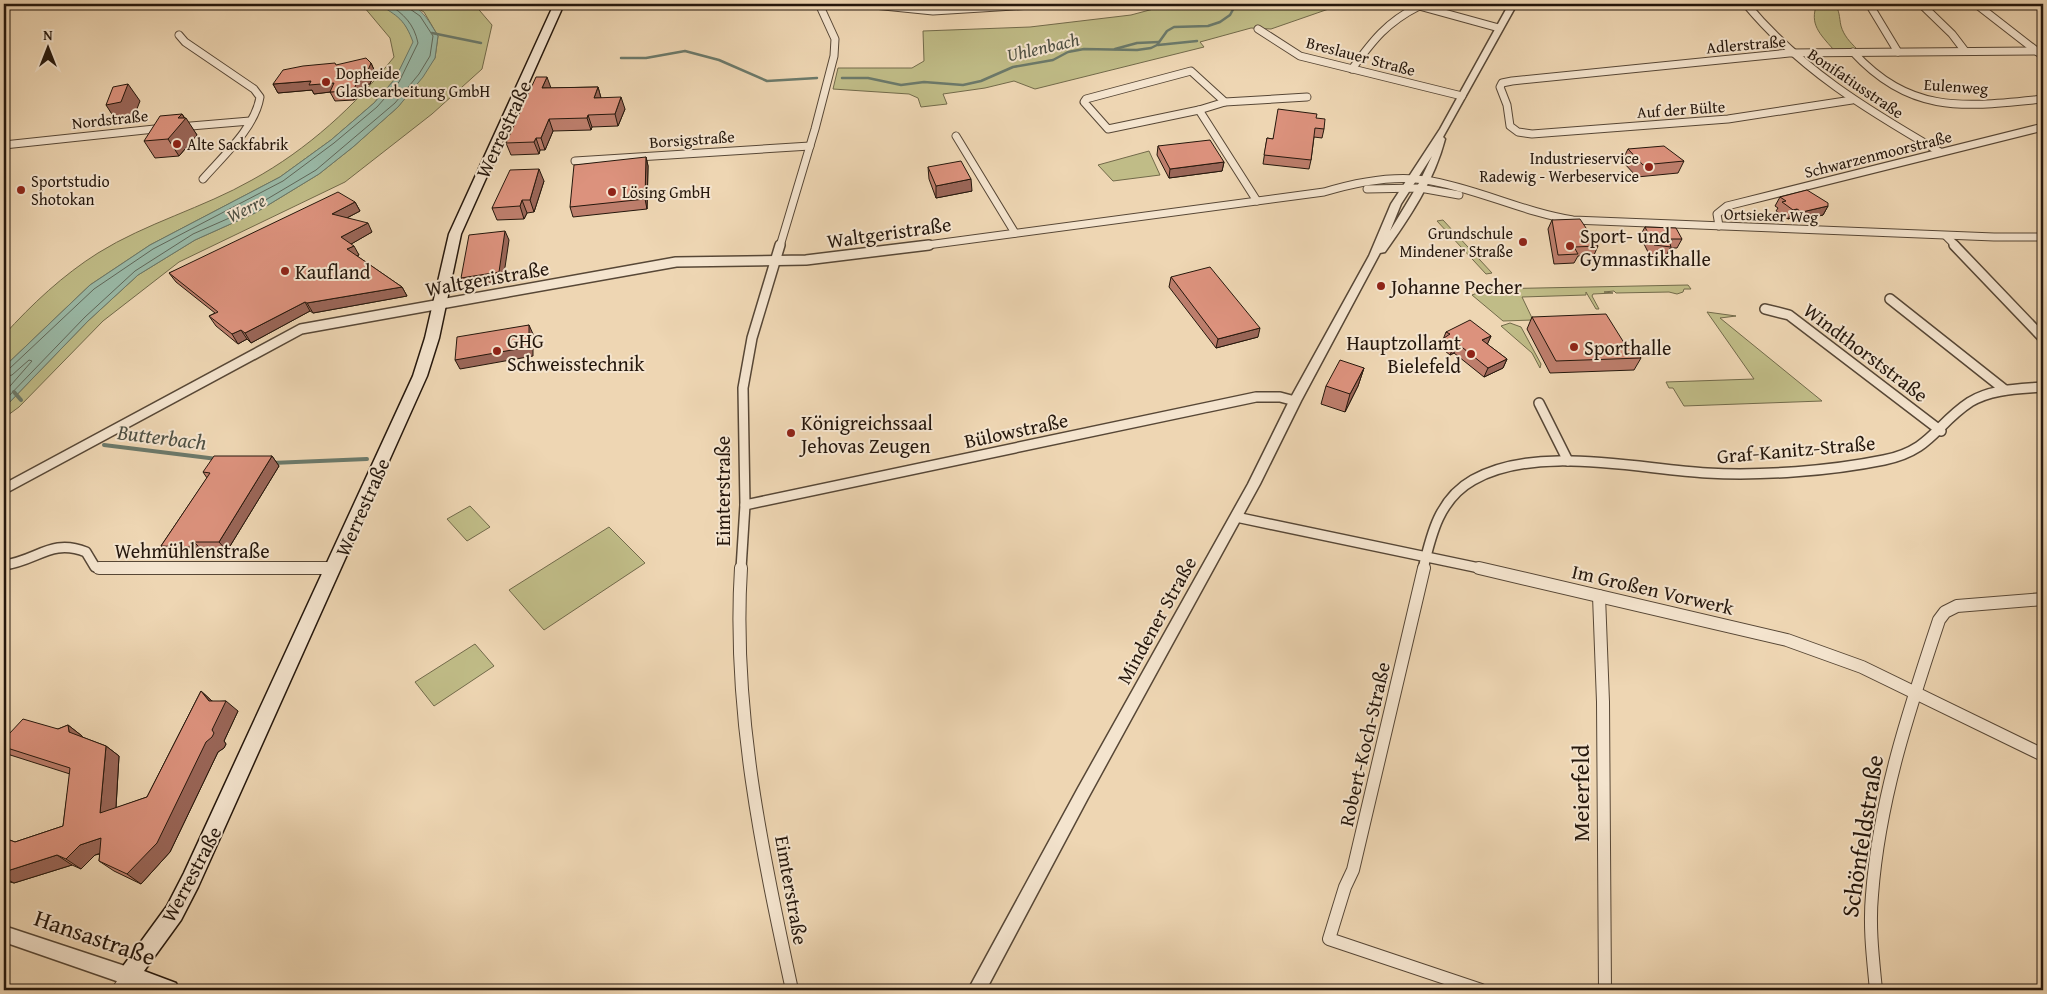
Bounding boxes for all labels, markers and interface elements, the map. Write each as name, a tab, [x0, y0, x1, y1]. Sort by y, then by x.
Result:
north arrow	[22, 22, 72, 72]
text: N	[43, 25, 53, 45]
water label: Uhlenbach	[1004, 26, 1082, 68]
street label: Adlerstraße	[1705, 29, 1787, 59]
street label: Breslauer Straße	[1304, 30, 1418, 82]
street label: Bonifatiusstraße	[1803, 42, 1909, 124]
place label: Dopheide Glasbearbeitung GmbH	[336, 61, 491, 103]
street label: Eulenweg	[1923, 72, 1989, 100]
street label: Werrestraße	[468, 75, 538, 183]
marker: Dopheide Glasbearbeitung GmbH	[320, 76, 332, 88]
street label: Auf der Bülte	[1636, 94, 1726, 124]
street label: Nordstraße	[71, 103, 149, 135]
street label: Borsigstraße	[649, 124, 735, 154]
street label: Schwarzenmoorstraße	[1802, 124, 1954, 184]
place label: Alte Sackfabrik	[187, 132, 289, 156]
marker: Alte Sackfabrik	[171, 138, 183, 150]
place label: Industrieservice Radewig - Werbeservice	[1479, 146, 1639, 188]
marker: Industrieservice Radewig - Werbeservice	[1643, 161, 1655, 173]
place label: Sportstudio Shotokan	[31, 169, 110, 211]
place label: Lösing GmbH	[622, 180, 711, 204]
marker: Sportstudio Shotokan	[15, 184, 27, 196]
marker: Lösing GmbH	[606, 186, 618, 198]
water label: Werre	[222, 187, 270, 229]
street label: Ortsieker Weg	[1724, 201, 1819, 229]
street label: Waltgeristraße	[825, 209, 953, 255]
place label: Grundschule Mindener Straße	[1399, 221, 1513, 263]
place label: Sport- und Gymnastikhalle	[1580, 221, 1711, 273]
marker: Grundschule Mindener Straße	[1517, 236, 1529, 248]
marker: Sport- und Gymnastikhalle	[1564, 240, 1576, 252]
street label: Waltgeristraße	[423, 253, 551, 303]
place label: Kaufland	[295, 257, 371, 286]
marker: Kaufland	[279, 265, 291, 277]
place label: Johanne Pecher	[1388, 272, 1522, 301]
marker: Johanne Pecher	[1375, 280, 1387, 292]
street label: Windthorststraße	[1797, 295, 1935, 409]
place label: GHG Schweisstechnik	[507, 326, 645, 378]
place label: Hauptzollamt Bielefeld	[1347, 328, 1461, 380]
place label: Sporthalle	[1584, 333, 1671, 362]
marker: Sporthalle	[1568, 341, 1580, 353]
marker: GHG Schweisstechnik	[491, 345, 503, 357]
marker: Hauptzollamt Bielefeld	[1465, 348, 1477, 360]
street label: Bülowstraße	[961, 405, 1071, 455]
place label: Königreichssaal Jehovas Zeugen	[798, 408, 933, 460]
water label: Butterbach	[115, 416, 209, 458]
marker: Königreichssaal Jehovas Zeugen	[785, 427, 797, 439]
street label: Graf-Kanitz-Straße	[1716, 428, 1876, 470]
street label: Eimterstraße	[708, 436, 737, 546]
street label: Werrestraße	[327, 453, 397, 561]
street label: Wehmühlenstraße	[114, 536, 270, 565]
street label: Mindener Straße	[1109, 551, 1203, 689]
street label: Im Großen Vorwerk	[1569, 556, 1738, 622]
street label: Robert-Koch-Straße	[1331, 659, 1397, 829]
street label: Meierfeld	[1563, 744, 1598, 842]
street label: Schönfeldstraße	[1832, 752, 1892, 920]
street label: Werrestraße	[154, 821, 228, 927]
street label: Eimterstraße	[768, 833, 816, 947]
street label: Hansastraße	[30, 900, 160, 974]

